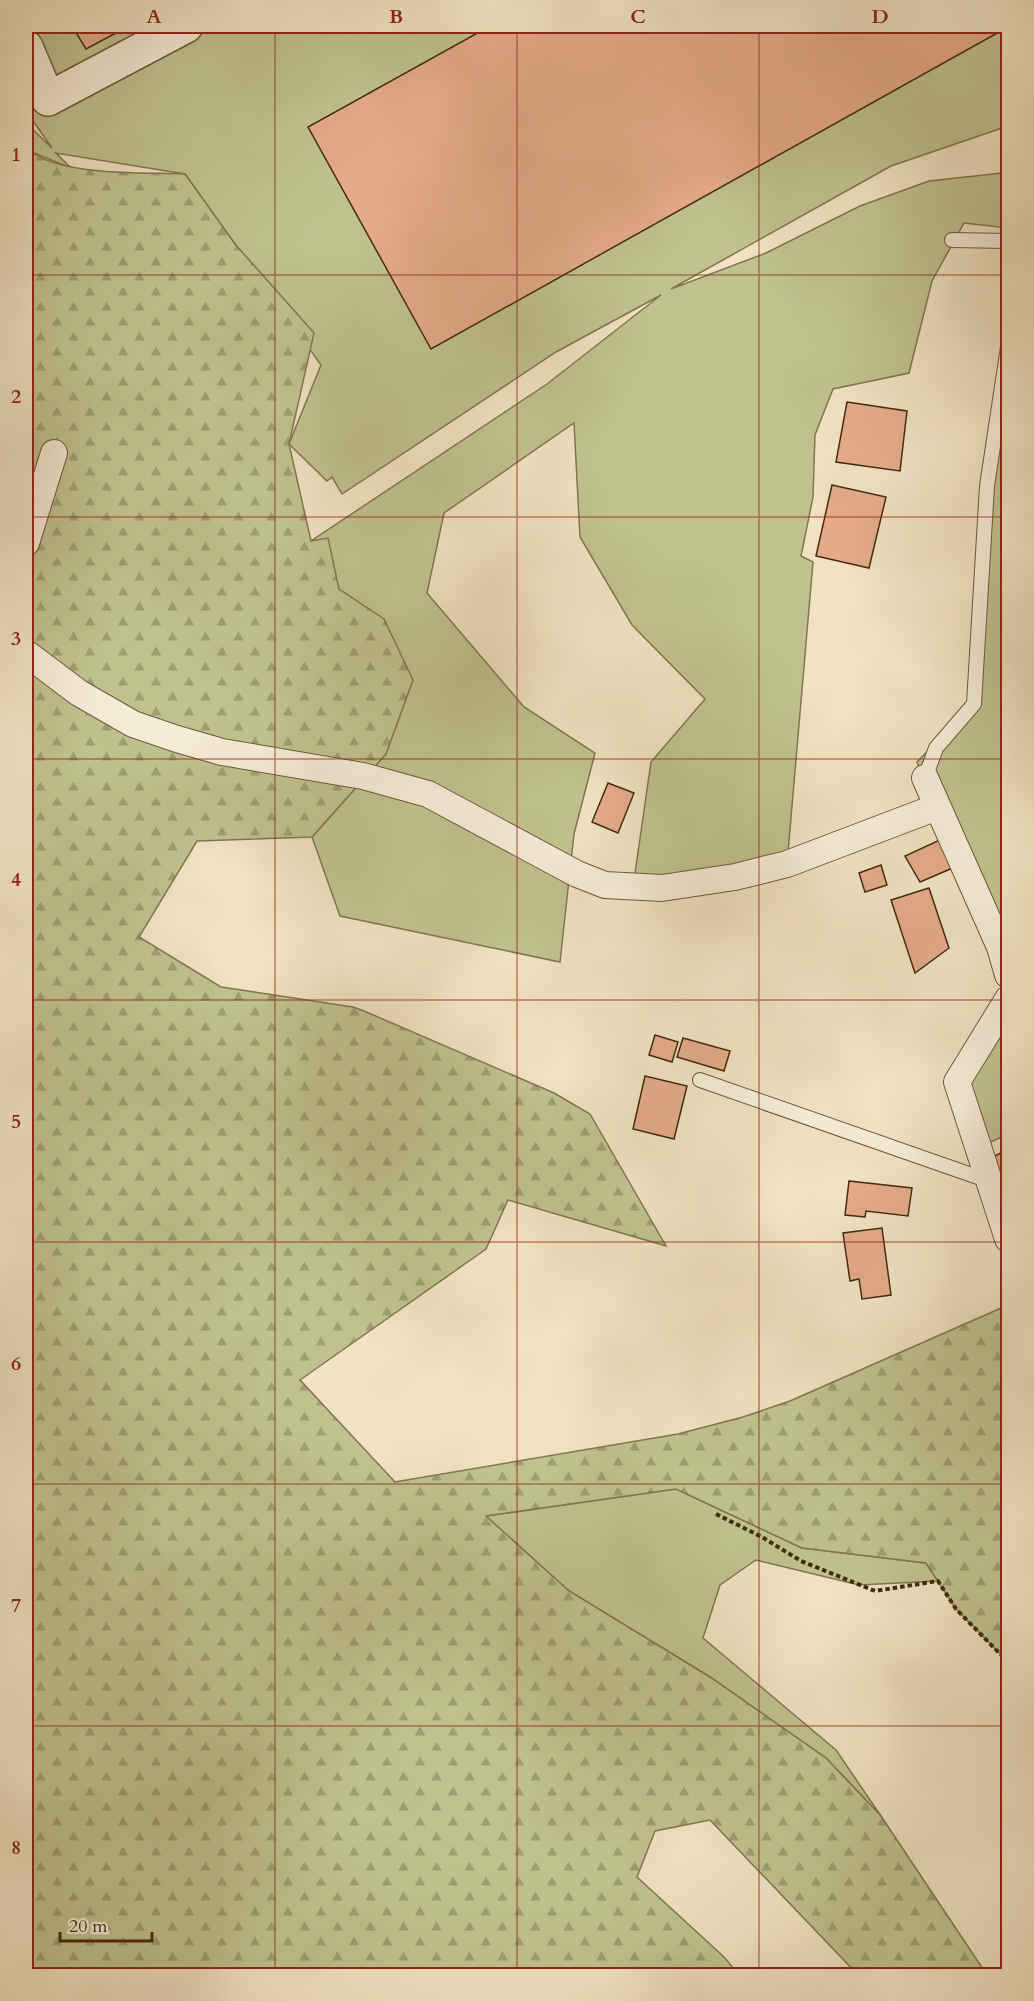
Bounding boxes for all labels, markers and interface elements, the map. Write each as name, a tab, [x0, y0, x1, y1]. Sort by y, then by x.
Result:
text: A	[146, 3, 162, 30]
text: B	[389, 3, 403, 30]
text: C	[630, 3, 646, 30]
text: D	[871, 3, 889, 30]
text: 1	[11, 141, 21, 168]
text: 2	[11, 383, 21, 410]
text: 3	[11, 625, 21, 652]
text: 4	[11, 866, 21, 893]
text: 5	[11, 1108, 21, 1135]
text: 6	[11, 1350, 21, 1377]
text: 7	[11, 1592, 21, 1619]
text: 8	[11, 1834, 21, 1861]
scale bar	[60, 1905, 152, 1943]
text: 20 m	[69, 1914, 108, 1939]

